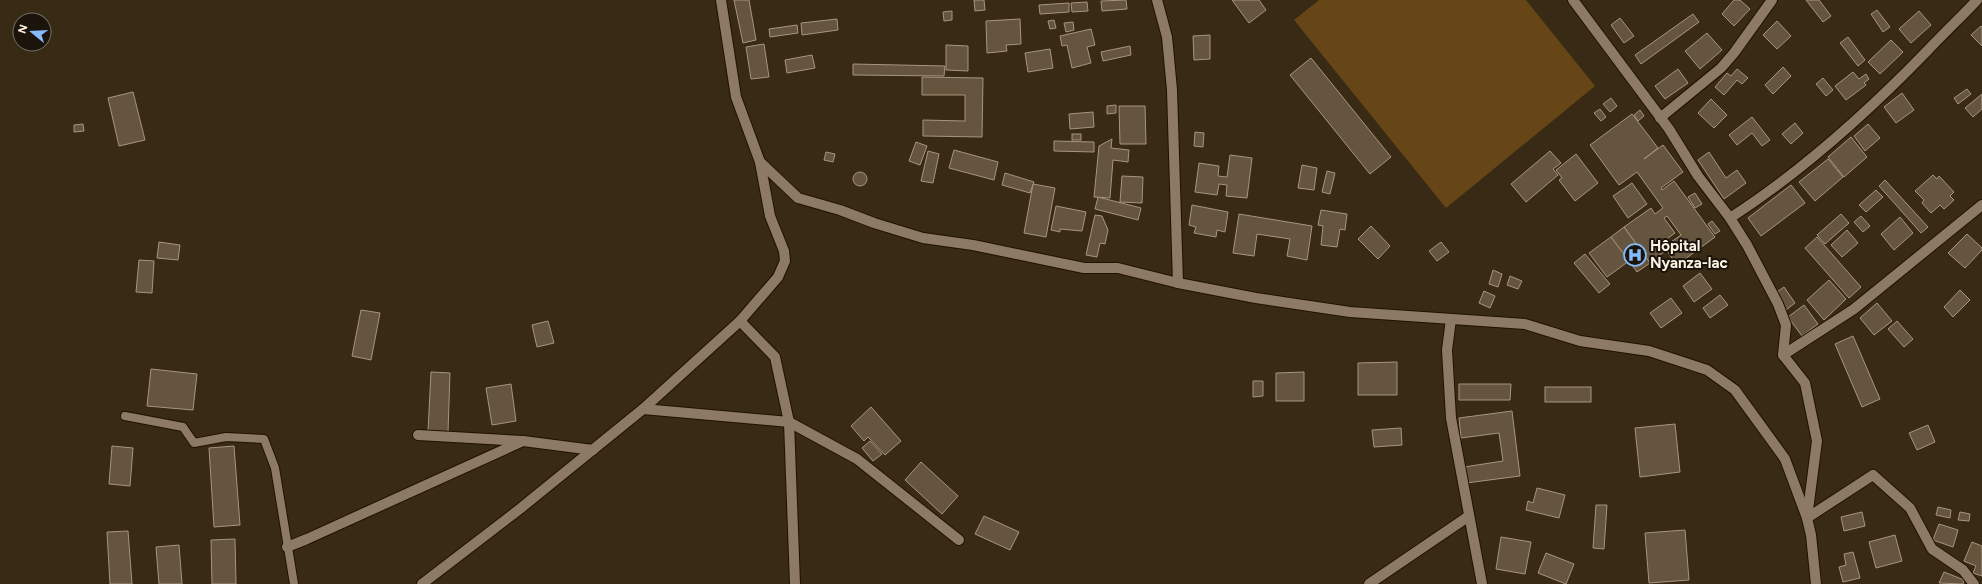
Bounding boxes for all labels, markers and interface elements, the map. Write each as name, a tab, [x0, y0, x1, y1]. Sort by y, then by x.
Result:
north arrow	[12, 12, 52, 52]
text: N	[15, 23, 30, 35]
place label: Hôpital Nyanza-lac	[1650, 237, 1728, 272]
hospital icon: Hôpital Nyanza-lac	[1622, 242, 1648, 268]

